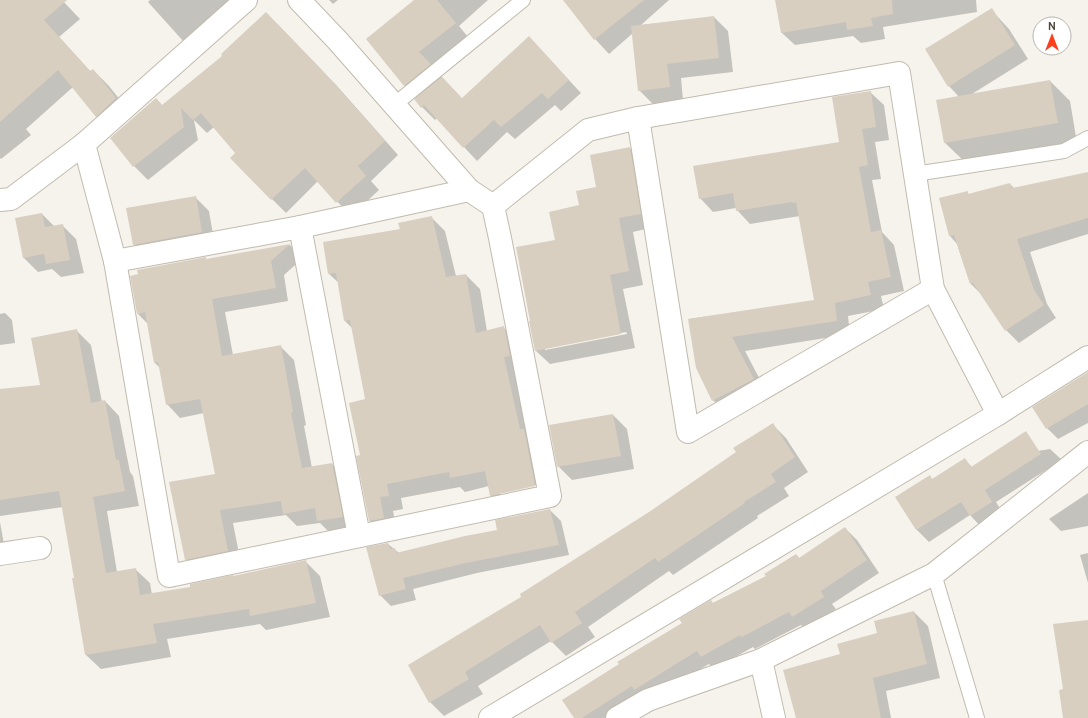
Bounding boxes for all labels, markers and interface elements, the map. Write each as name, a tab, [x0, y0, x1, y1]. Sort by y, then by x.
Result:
north arrow	[1032, 16, 1072, 56]
text: N	[1048, 19, 1056, 33]

